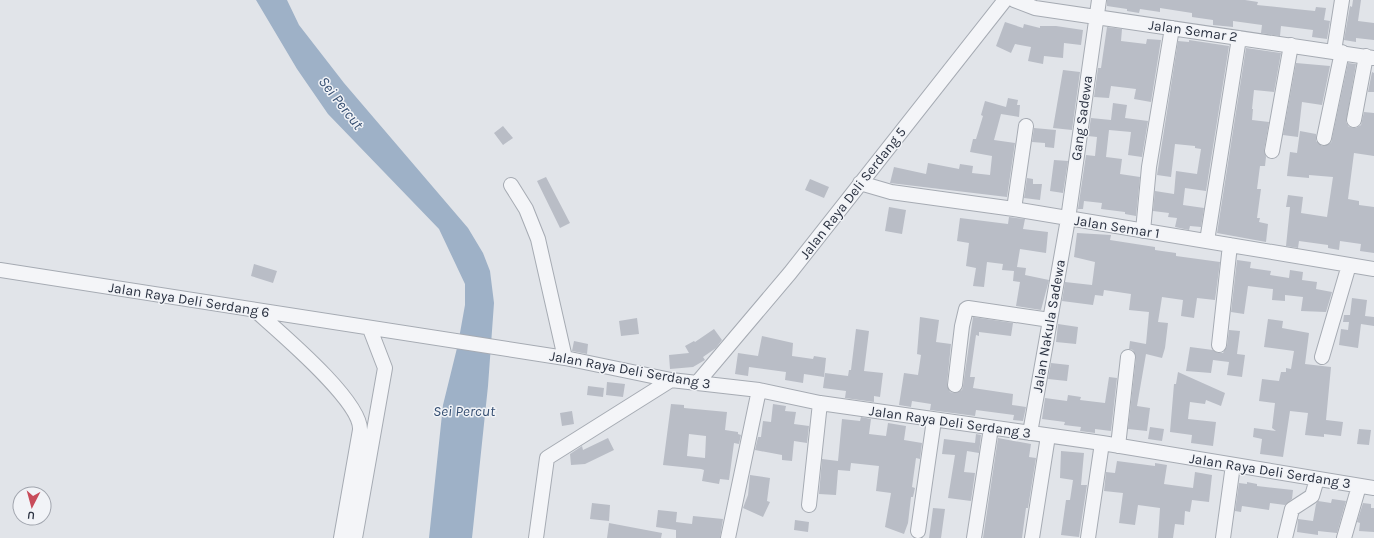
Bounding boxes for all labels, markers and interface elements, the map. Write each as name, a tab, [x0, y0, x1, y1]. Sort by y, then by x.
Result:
street label: Jalan Semar 2	[1147, 16, 1239, 46]
water label: Sei Percut	[315, 73, 368, 134]
street label: Gang Sadewa	[1068, 74, 1096, 162]
street label: Jalan Raya Deli Serdang 5	[796, 124, 910, 262]
street label: Jalan Semar 1	[1073, 212, 1161, 242]
street label: Jalan Nakula Sadewa	[1029, 258, 1069, 394]
street label: Jalan Raya Deli Serdang 6	[107, 279, 271, 321]
street label: Jalan Raya Deli Serdang 3	[548, 347, 712, 393]
water label: Sei Percut	[433, 402, 496, 420]
street label: Jalan Raya Deli Serdang 3	[868, 402, 1032, 442]
street label: Jalan Raya Deli Serdang 3	[1188, 450, 1352, 492]
north arrow	[12, 486, 52, 526]
text: U	[27, 509, 35, 522]

